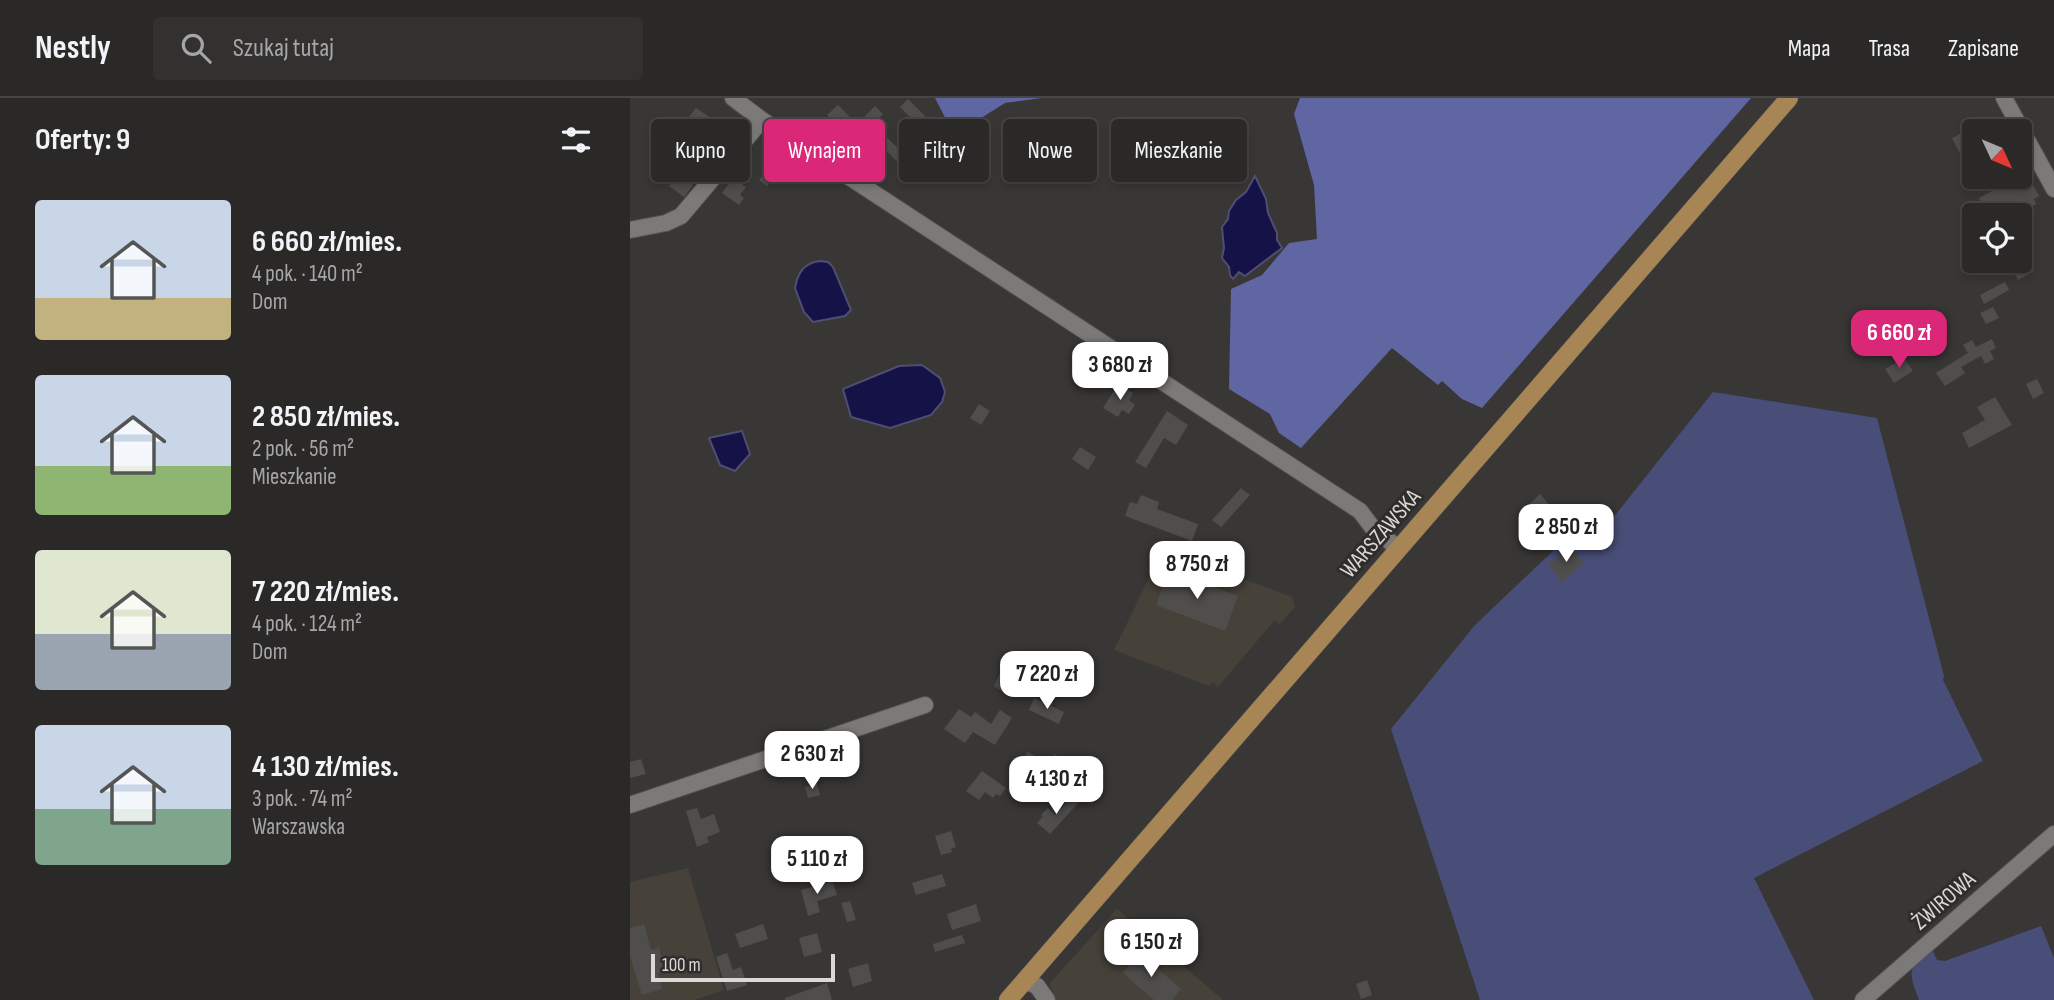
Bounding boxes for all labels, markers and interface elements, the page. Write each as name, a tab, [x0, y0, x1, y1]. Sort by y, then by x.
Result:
search box	[153, 17, 643, 80]
text: Nestly	[35, 28, 111, 68]
icon: search	[177, 29, 215, 67]
text: Szukaj tutaj	[233, 33, 334, 64]
text: Mapa	[1788, 34, 1831, 63]
text: Trasa	[1869, 34, 1910, 63]
text: Zapisane	[1948, 34, 2019, 63]
chip: Kupno	[651, 119, 750, 182]
chip: Wynajem	[764, 119, 885, 182]
chip: Filtry	[899, 119, 989, 182]
chip: Nowe	[1003, 119, 1097, 182]
chip: Mieszkanie	[1111, 119, 1247, 182]
north arrow	[1962, 119, 2032, 189]
map controls	[1962, 119, 2032, 273]
icon: filters	[557, 121, 595, 159]
text: Oferty: 9	[35, 122, 130, 158]
button: locate	[1962, 203, 2032, 273]
text: 6 660 zł/mies.	[252, 224, 402, 260]
icon: home	[91, 228, 175, 312]
text: 4 pok. · 140 m²	[252, 260, 363, 288]
text: Dom	[252, 288, 288, 316]
pin: 6 660 zł	[1827, 310, 1971, 370]
text: 6 660 zł	[1867, 319, 1931, 347]
pin: 3 680 zł	[1048, 342, 1192, 402]
text: 3 680 zł	[1088, 351, 1152, 379]
text: 2 850 zł/mies.	[252, 399, 400, 435]
icon: home	[91, 403, 175, 487]
text: 2 pok. · 56 m²	[252, 435, 354, 463]
text: Mieszkanie	[252, 463, 336, 491]
street label: WARSZAWSKA	[1335, 483, 1427, 584]
pin: 2 850 zł	[1494, 504, 1638, 564]
text: 2 850 zł	[1535, 513, 1597, 541]
pin: 8 750 zł	[1125, 542, 1269, 601]
text: 8 750 zł	[1166, 550, 1228, 578]
text: 7 220 zł/mies.	[252, 574, 399, 610]
icon: home	[91, 578, 175, 662]
text: 4 pok. · 124 m²	[252, 610, 362, 638]
text: Dom	[252, 638, 288, 666]
pin: 7 220 zł	[975, 652, 1119, 711]
text: 7 220 zł	[1016, 660, 1078, 688]
pin: 2 630 zł	[740, 732, 884, 791]
text: 2 630 zł	[781, 740, 843, 768]
text: 4 130 zł/mies.	[252, 749, 399, 785]
icon: home	[91, 753, 175, 837]
pin: 4 130 zł	[984, 756, 1128, 816]
text: 4 130 zł	[1025, 765, 1087, 793]
text: 3 pok. · 74 m²	[252, 785, 353, 813]
text: Warszawska	[252, 813, 345, 841]
pin: 5 110 zł	[745, 836, 889, 896]
text: 5 110 zł	[787, 845, 847, 873]
street label: ŻWIROWA	[1906, 865, 1981, 936]
pin: 6 150 zł	[1079, 920, 1223, 979]
text: 6 150 zł	[1120, 928, 1182, 956]
scale bar	[651, 951, 835, 983]
text: 100 m	[662, 954, 701, 977]

